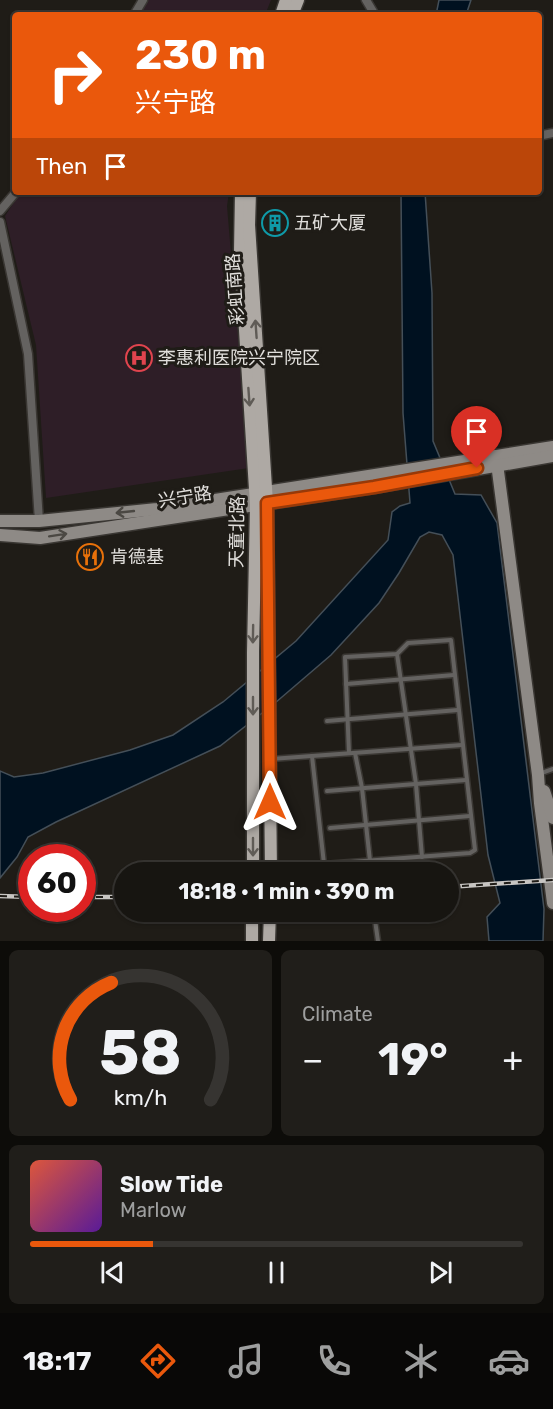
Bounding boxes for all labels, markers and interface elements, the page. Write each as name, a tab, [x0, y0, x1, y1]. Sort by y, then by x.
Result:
text: 230 m	[135, 30, 266, 80]
icon: right	[36, 36, 114, 114]
text: 兴宁路	[135, 87, 216, 119]
icon: arrive	[99, 150, 132, 183]
text: Then	[36, 153, 87, 180]
building icon: 五矿大厦	[260, 208, 290, 238]
place label: 五矿大厦	[294, 212, 366, 234]
street label: 彩虹南路	[222, 252, 248, 326]
one-way arrow	[250, 319, 261, 339]
hospital icon: 李惠利医院兴宁院区	[124, 343, 154, 373]
place label: 李惠利医院兴宁院区	[158, 347, 320, 369]
one-way arrow	[244, 387, 255, 407]
pin	[451, 406, 502, 468]
icon: arrive	[460, 415, 493, 448]
street label: 兴宁路	[157, 482, 213, 512]
street label: 天童北路	[225, 496, 249, 568]
one-way arrow	[116, 507, 136, 518]
one-way arrow	[48, 529, 68, 540]
restaurant icon: 肯德基	[75, 542, 105, 572]
place label: 肯德基	[110, 546, 164, 568]
one-way arrow	[247, 623, 259, 643]
one-way arrow	[247, 696, 259, 716]
position arrow	[238, 770, 302, 834]
one-way arrow	[247, 837, 259, 857]
speed limit sign: 60	[18, 844, 96, 922]
text: 18:18 · 1 min · 390 m	[179, 878, 394, 905]
text: Climate	[302, 1002, 373, 1026]
text: 58	[99, 1016, 182, 1090]
text: 19°	[378, 1033, 448, 1086]
text: −	[302, 1040, 323, 1079]
text: +	[502, 1040, 523, 1079]
text: km/h	[114, 1085, 167, 1110]
text: Slow Tide	[120, 1171, 223, 1198]
text: Marlow	[120, 1198, 187, 1222]
icon: previous	[96, 1256, 129, 1289]
icon: pause	[260, 1256, 293, 1289]
icon: next	[424, 1256, 457, 1289]
icon: directions	[137, 1340, 179, 1382]
icon: music	[225, 1340, 267, 1382]
icon: phone	[313, 1340, 355, 1382]
icon: climate	[400, 1340, 442, 1382]
icon: car	[488, 1340, 530, 1382]
text: 18:17	[23, 1345, 91, 1377]

